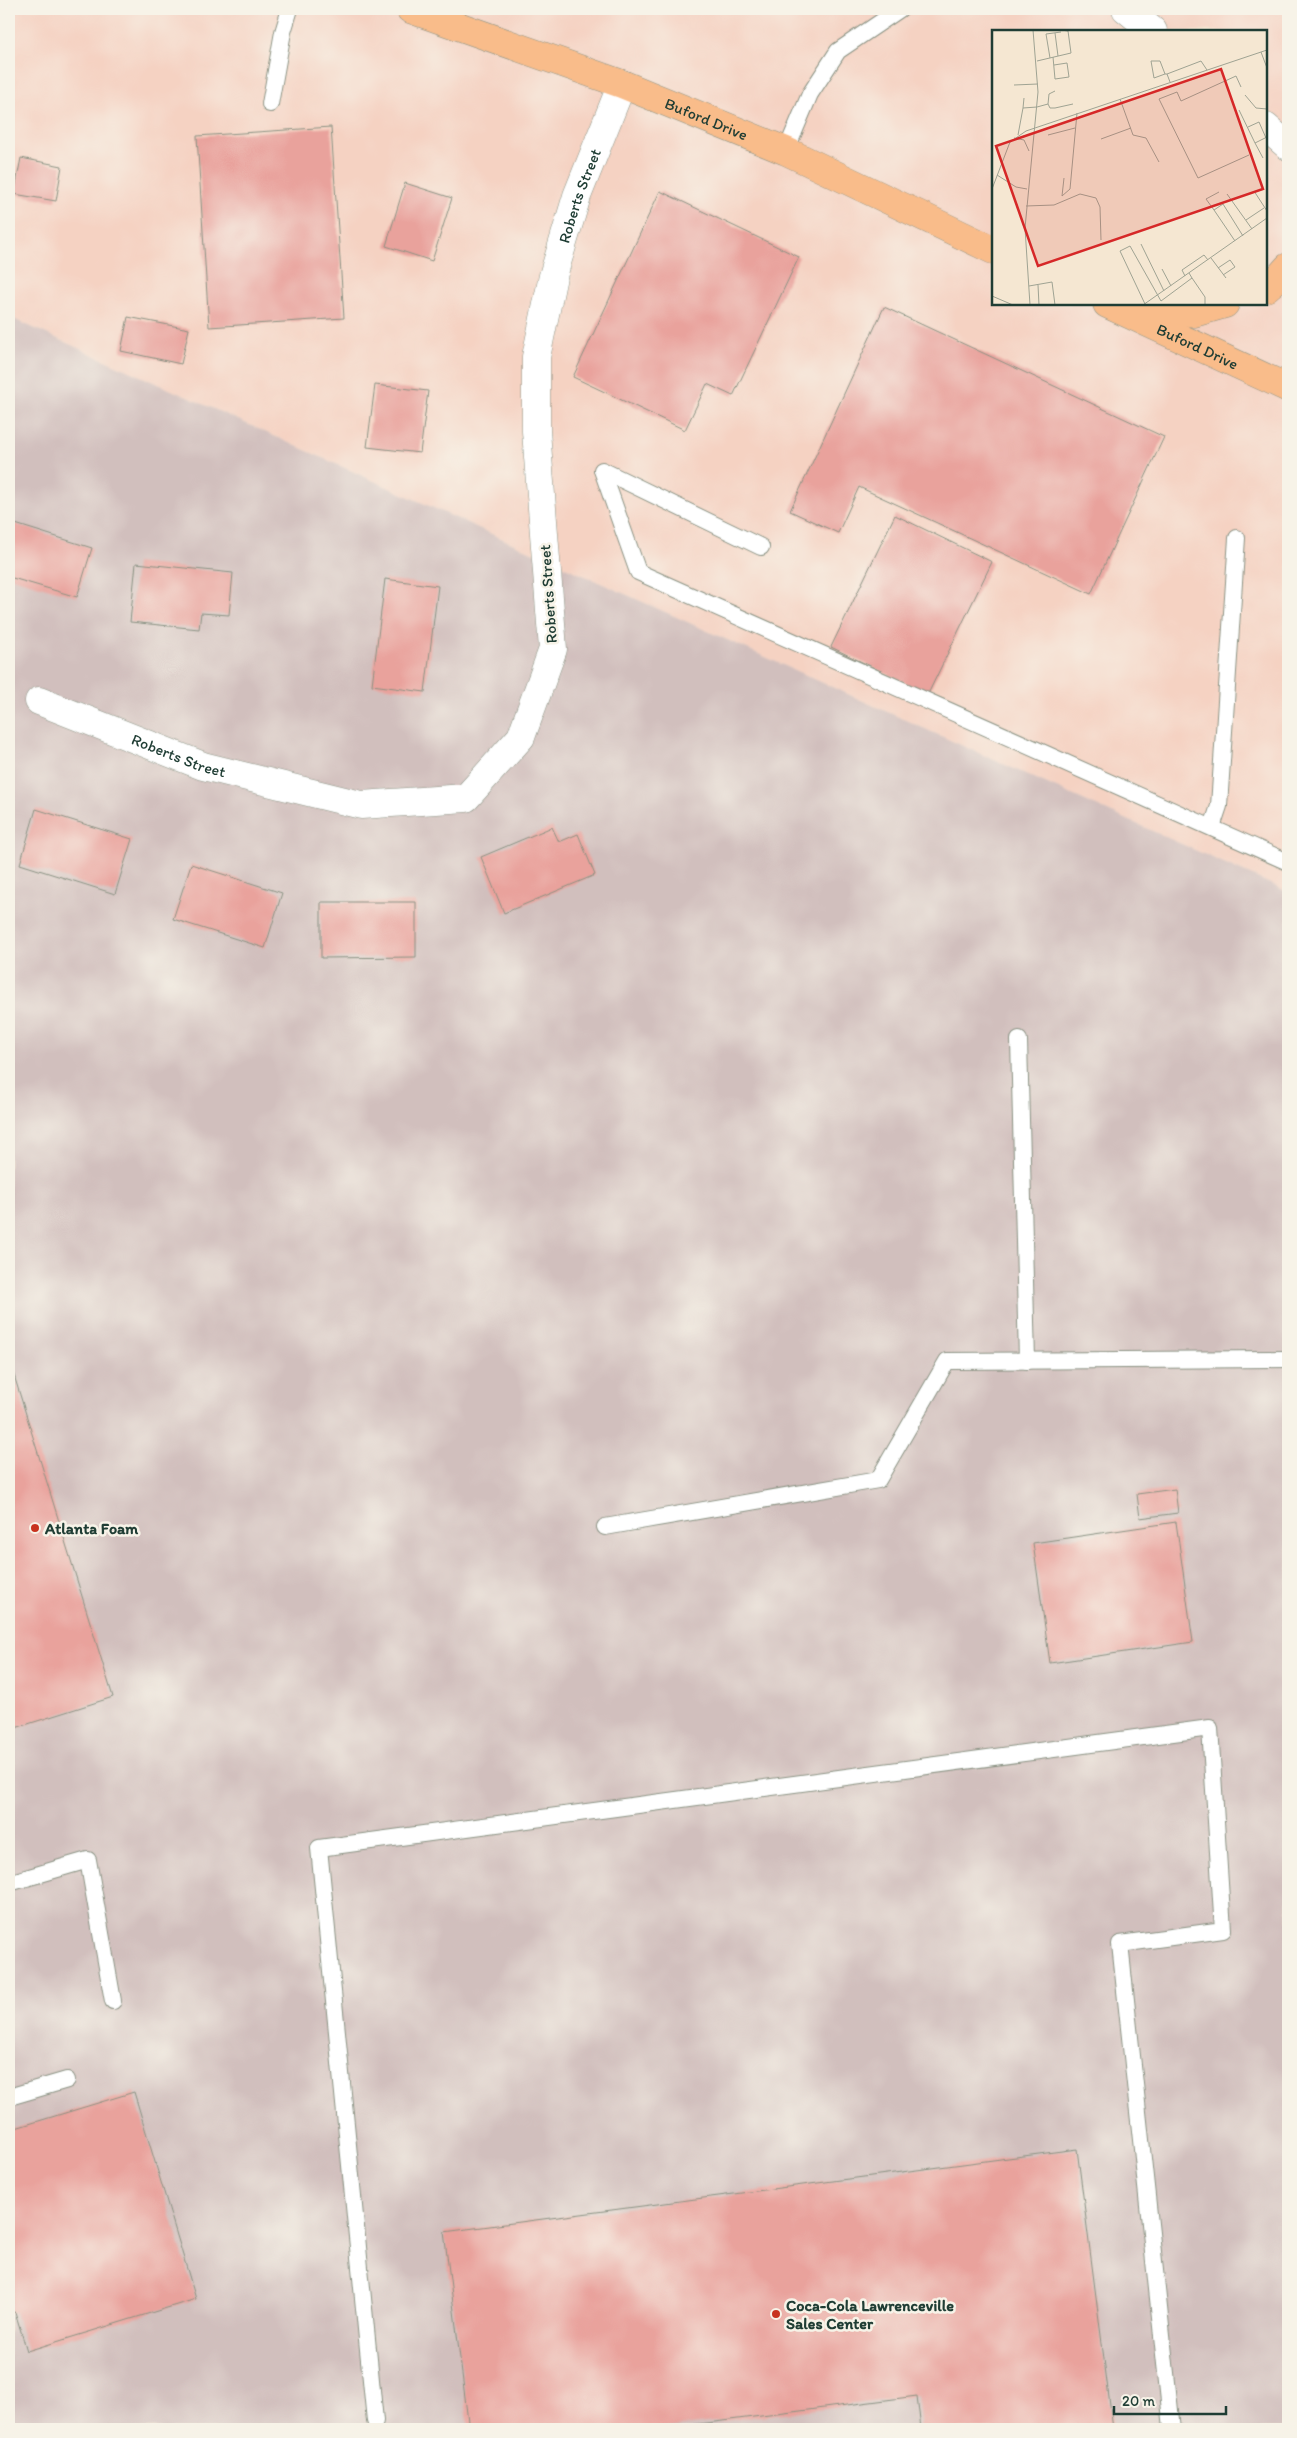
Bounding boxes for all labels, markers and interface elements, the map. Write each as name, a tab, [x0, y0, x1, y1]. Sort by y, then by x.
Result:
inset map	[992, 30, 1267, 305]
street label: Buford Drive	[662, 93, 751, 144]
street label: Roberts Street	[554, 146, 605, 245]
street label: Buford Drive	[1154, 319, 1242, 373]
street label: Roberts Street	[535, 544, 561, 644]
street label: Roberts Street	[129, 729, 228, 781]
place label: Atlanta Foam	[44, 1519, 138, 1538]
marker: Atlanta Foam	[29, 1522, 41, 1534]
place label: Coca-Cola Lawrenceville Sales Center	[786, 2296, 954, 2333]
marker: Coca-Cola Lawrenceville Sales Center	[770, 2308, 782, 2320]
scale bar	[1114, 2383, 1227, 2415]
text: 20 m	[1122, 2392, 1156, 2410]

